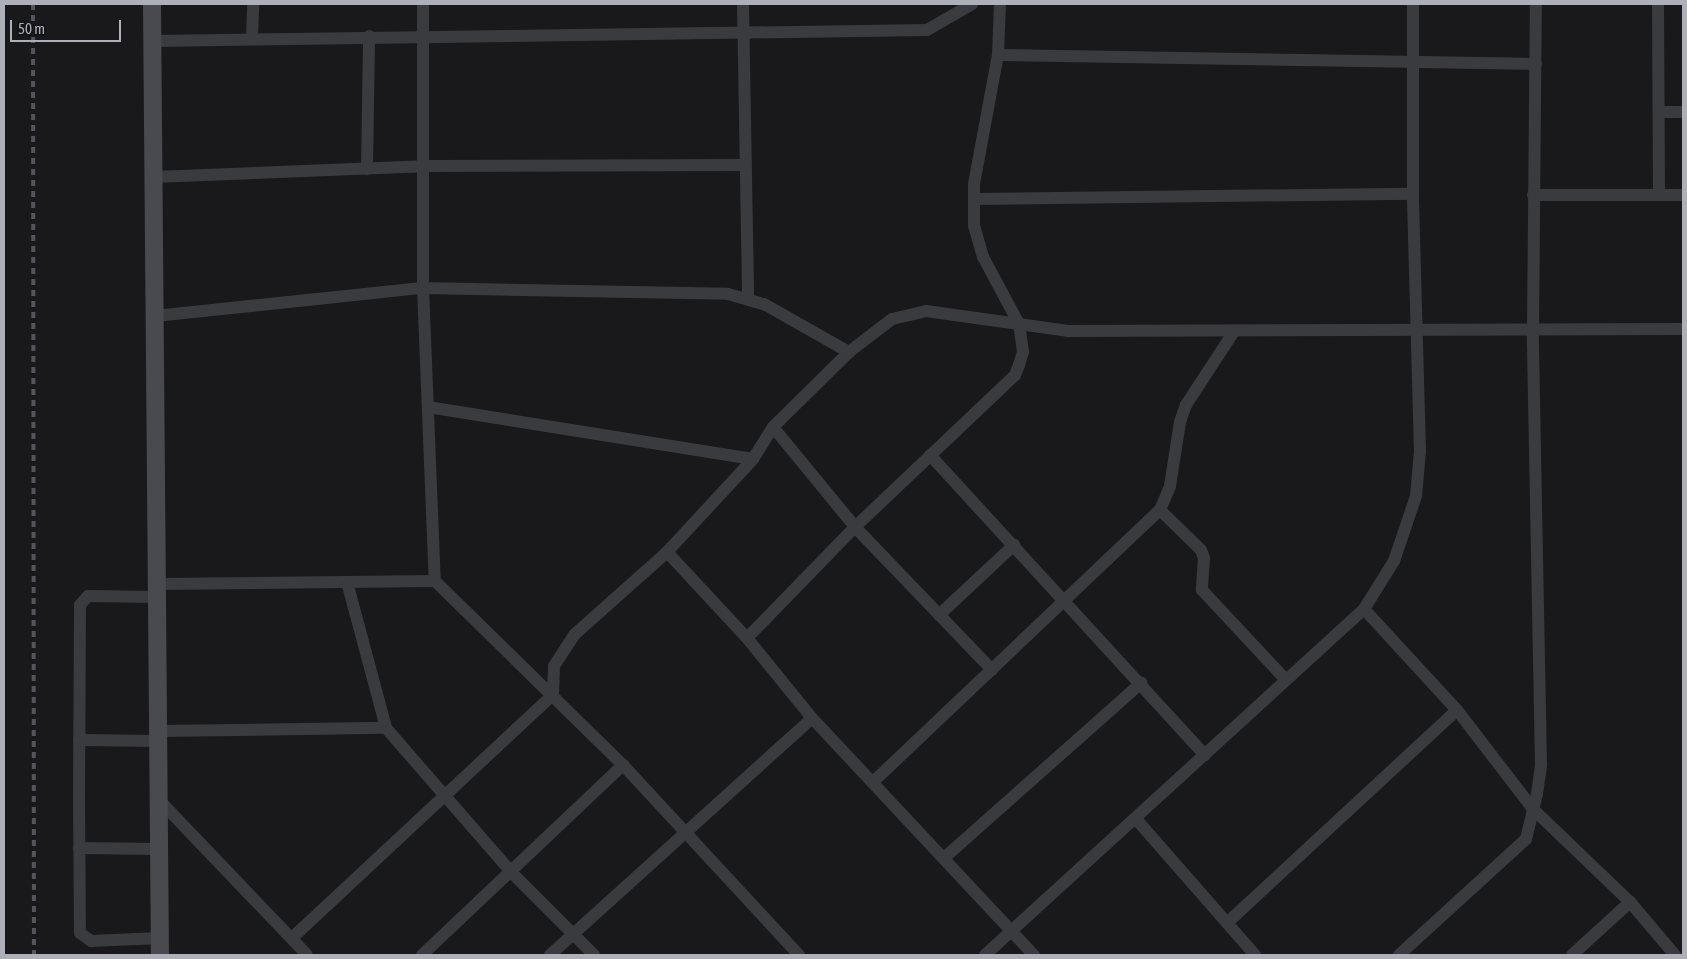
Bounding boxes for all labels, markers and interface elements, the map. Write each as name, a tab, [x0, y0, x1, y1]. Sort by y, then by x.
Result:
scale bar	[12, 10, 124, 42]
text: 50 m	[18, 20, 45, 37]

